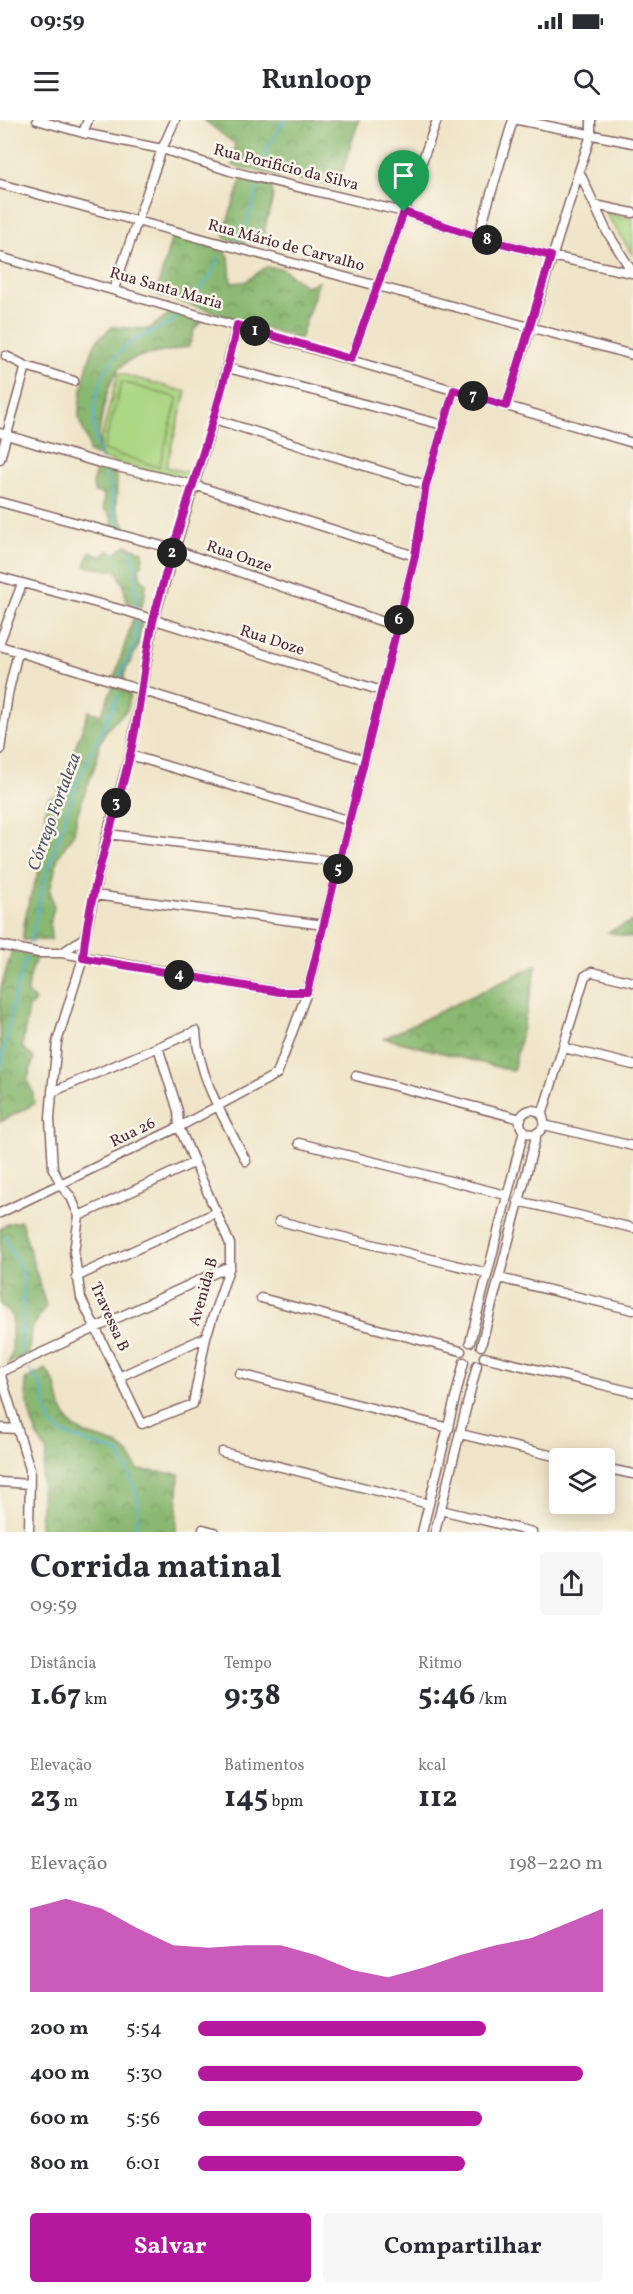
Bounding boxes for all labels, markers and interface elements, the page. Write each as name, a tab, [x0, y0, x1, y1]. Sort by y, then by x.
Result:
text: 09:59	[30, 6, 85, 37]
text: Runloop	[261, 62, 372, 100]
icon: menu	[30, 65, 63, 98]
icon: search	[570, 65, 603, 98]
street label: Rua Porificio da Silva	[211, 139, 361, 197]
pin	[378, 150, 429, 212]
icon: arrive	[387, 159, 420, 192]
street label: Rua Mário de Carvalho	[205, 214, 367, 278]
pin: 8	[472, 225, 502, 255]
text: 8	[483, 229, 491, 251]
street label: Rua Santa Maria	[107, 262, 225, 316]
pin: 1	[240, 316, 270, 346]
text: 1	[252, 320, 258, 342]
pin: 7	[458, 381, 488, 411]
text: 7	[469, 385, 477, 407]
street label: Rua Onze	[203, 536, 275, 578]
pin: 2	[157, 538, 187, 568]
text: 2	[168, 542, 176, 564]
pin: 6	[384, 605, 414, 635]
text: 6	[395, 609, 403, 631]
street label: Rua Doze	[237, 620, 307, 662]
water label: Córrego Fortaleza	[22, 750, 88, 874]
pin: 3	[101, 788, 131, 818]
text: 3	[112, 792, 120, 814]
pin: 5	[323, 854, 353, 884]
text: 5	[334, 858, 342, 880]
pin: 4	[164, 960, 194, 990]
text: 4	[174, 964, 184, 986]
street label: Rua 26	[107, 1113, 159, 1153]
street label: Avenida B	[184, 1255, 224, 1329]
street label: Travessa B	[84, 1279, 134, 1355]
map controls	[549, 1448, 615, 1514]
button: layers	[549, 1448, 615, 1514]
text: Corrida matinal	[30, 1546, 282, 1592]
button: share	[540, 1552, 603, 1615]
text: 09:59	[30, 1592, 77, 1620]
text: Distância	[30, 1653, 96, 1675]
text: Tempo	[224, 1653, 272, 1675]
text: Ritmo	[418, 1653, 462, 1675]
text: 1.67	[30, 1675, 81, 1717]
text: 9:38	[224, 1675, 281, 1717]
text: 5:46	[418, 1675, 475, 1717]
text: km	[81, 1689, 107, 1711]
text: /km	[475, 1689, 507, 1711]
text: Elevação	[30, 1755, 92, 1777]
text: Batimentos	[224, 1755, 304, 1777]
text: kcal	[418, 1755, 446, 1777]
text: 23	[30, 1777, 60, 1819]
text: 145	[224, 1777, 268, 1819]
text: 112	[418, 1777, 458, 1819]
text: m	[60, 1791, 78, 1813]
text: bpm	[268, 1791, 304, 1813]
text: Elevação	[30, 1850, 107, 1878]
text: 198–220 m	[508, 1850, 603, 1878]
text: 200 m	[30, 2015, 88, 2043]
text: 5:54	[126, 2015, 162, 2043]
text: 400 m	[30, 2060, 90, 2088]
text: 5:30	[126, 2060, 162, 2088]
text: 600 m	[30, 2105, 89, 2133]
text: 5:56	[126, 2105, 160, 2133]
text: 800 m	[30, 2150, 89, 2178]
text: 6:01	[126, 2150, 161, 2178]
button: Salvar	[30, 2213, 311, 2282]
button: Compartilhar	[323, 2213, 603, 2282]

